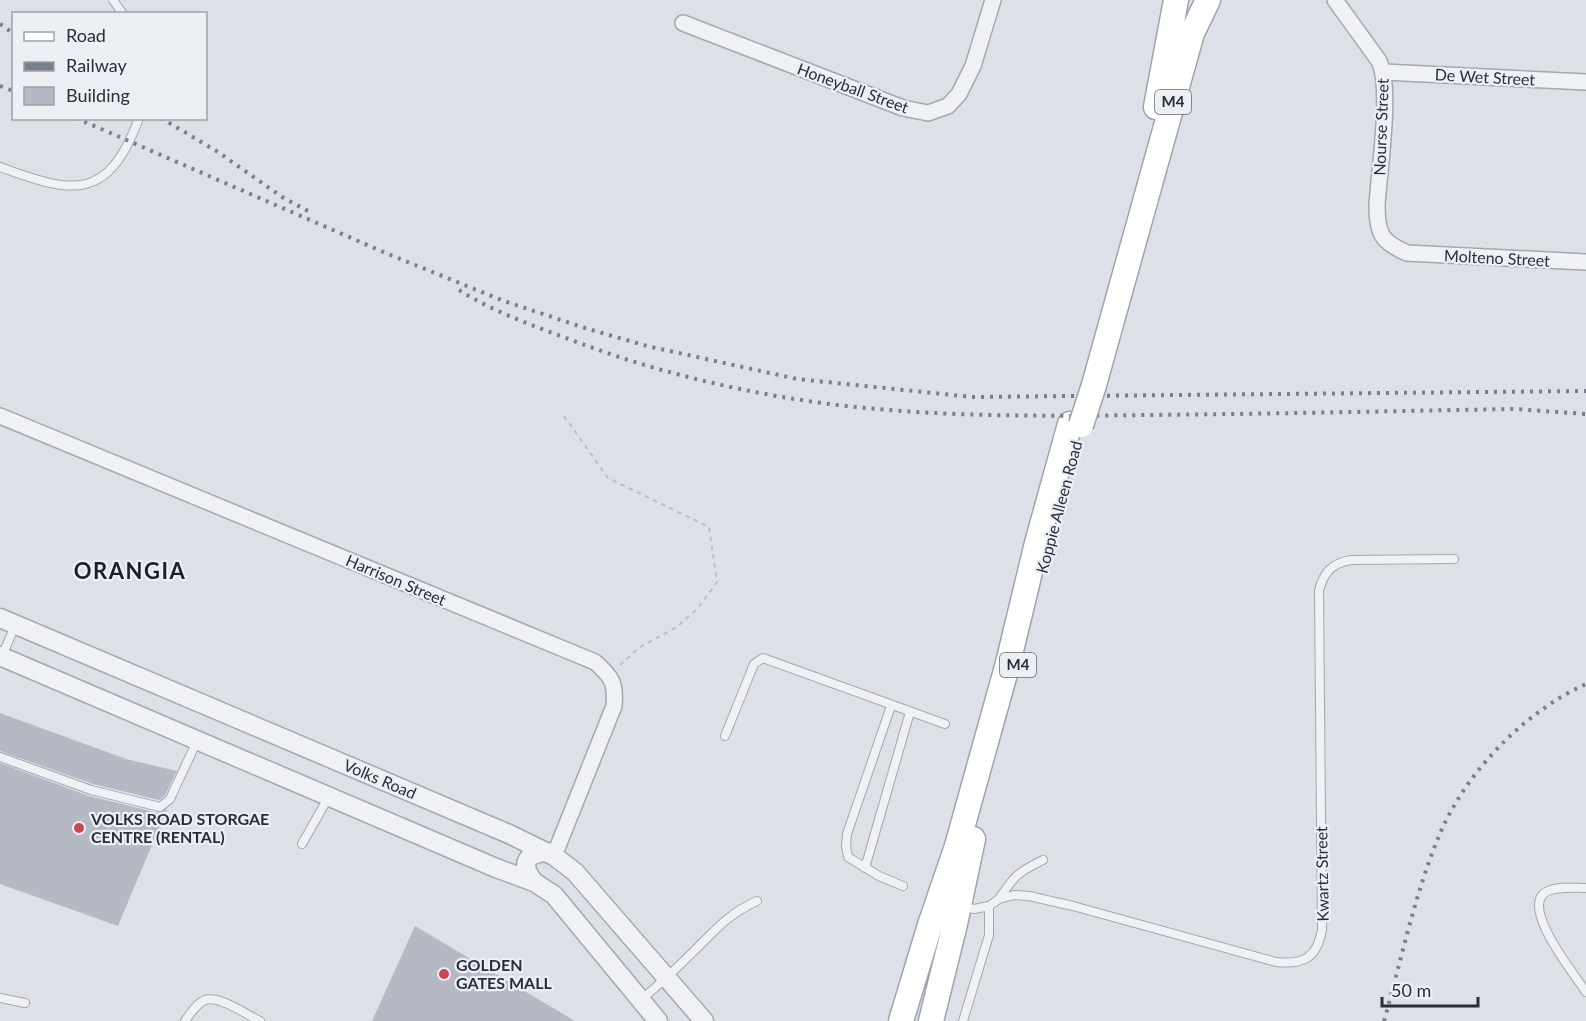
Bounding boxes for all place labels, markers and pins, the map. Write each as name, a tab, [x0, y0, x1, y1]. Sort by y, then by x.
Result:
place label: VOLKS ROAD STORGAE CENTRE (RENTAL)	[90, 809, 269, 846]
marker: VOLKS ROAD STORGAE CENTRE (RENTAL)	[72, 821, 86, 835]
place label: GOLDEN GATES MALL	[456, 955, 552, 992]
marker: GOLDEN GATES MALL	[437, 967, 451, 981]

